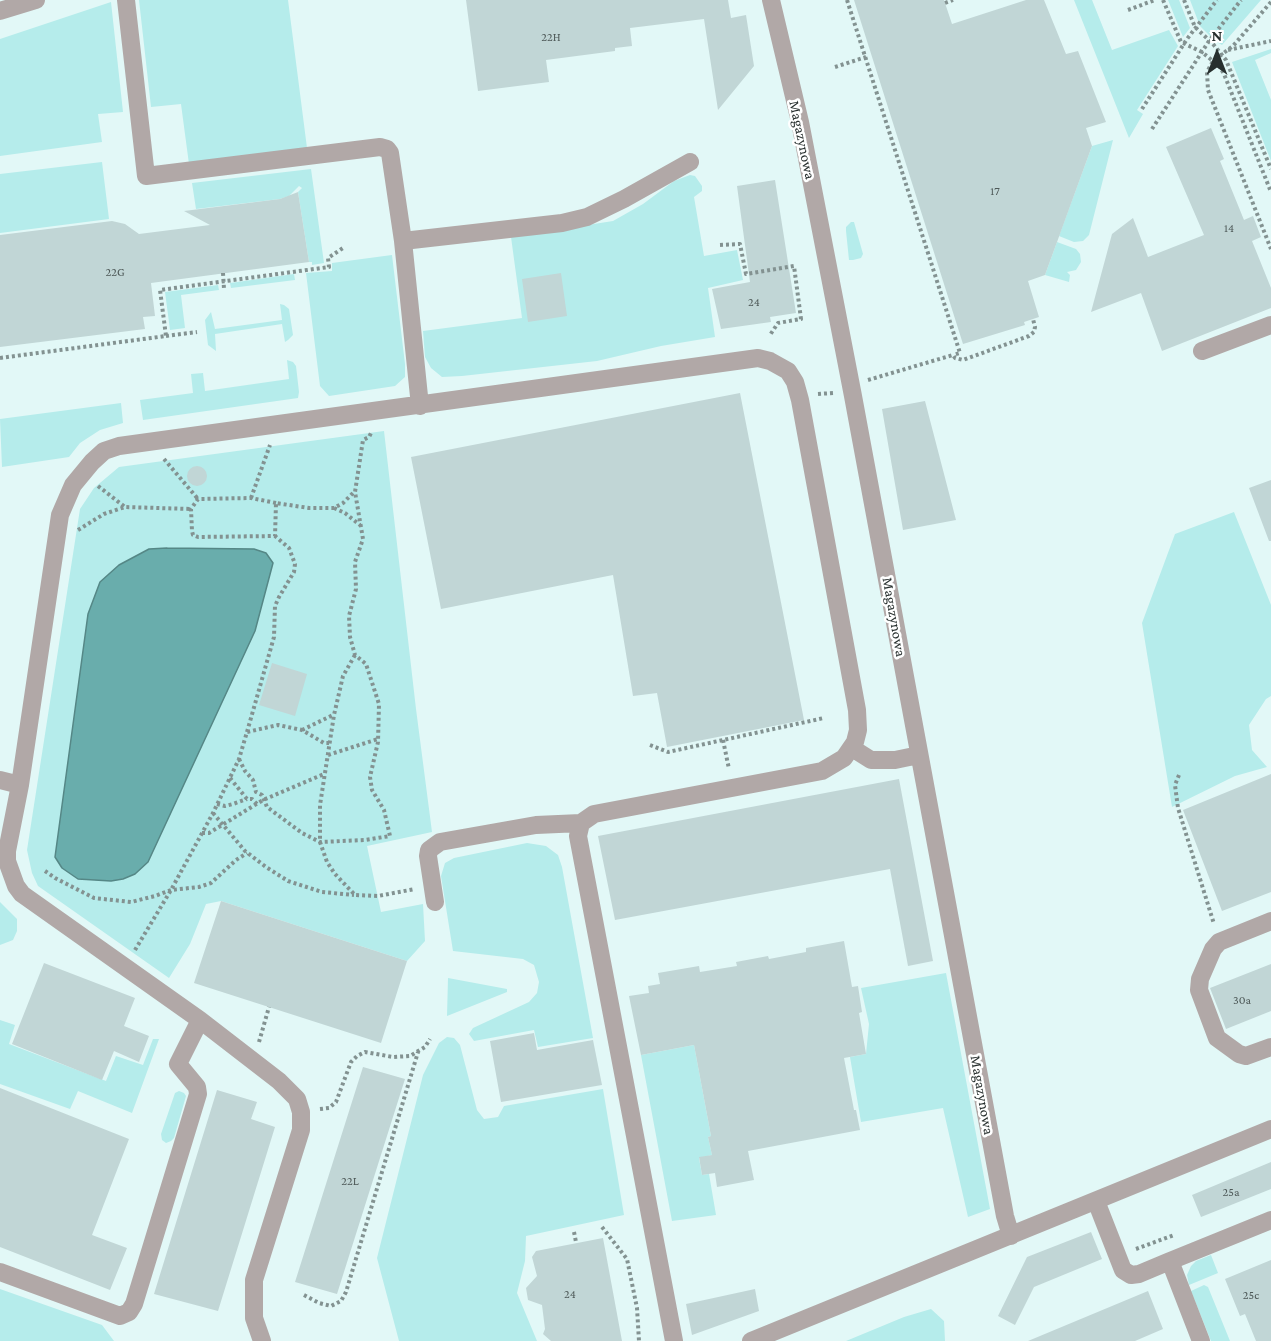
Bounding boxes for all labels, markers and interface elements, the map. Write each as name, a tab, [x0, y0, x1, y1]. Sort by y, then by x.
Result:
north arrow	[1187, 24, 1247, 84]
text: N	[1212, 27, 1222, 44]
house number: 22H	[541, 30, 561, 44]
street label: Magazynowa	[785, 99, 819, 181]
house number: 17	[990, 184, 1000, 198]
house number: 14	[1224, 221, 1234, 235]
house number: 22G	[106, 265, 124, 279]
house number: 24	[748, 295, 760, 309]
street label: Magazynowa	[878, 576, 910, 658]
house number: 30a	[1233, 993, 1251, 1007]
street label: Magazynowa	[966, 1054, 998, 1136]
house number: 22L	[341, 1174, 359, 1188]
house number: 25a	[1223, 1185, 1239, 1199]
house number: 24	[564, 1287, 576, 1301]
house number: 25c	[1243, 1288, 1259, 1302]

